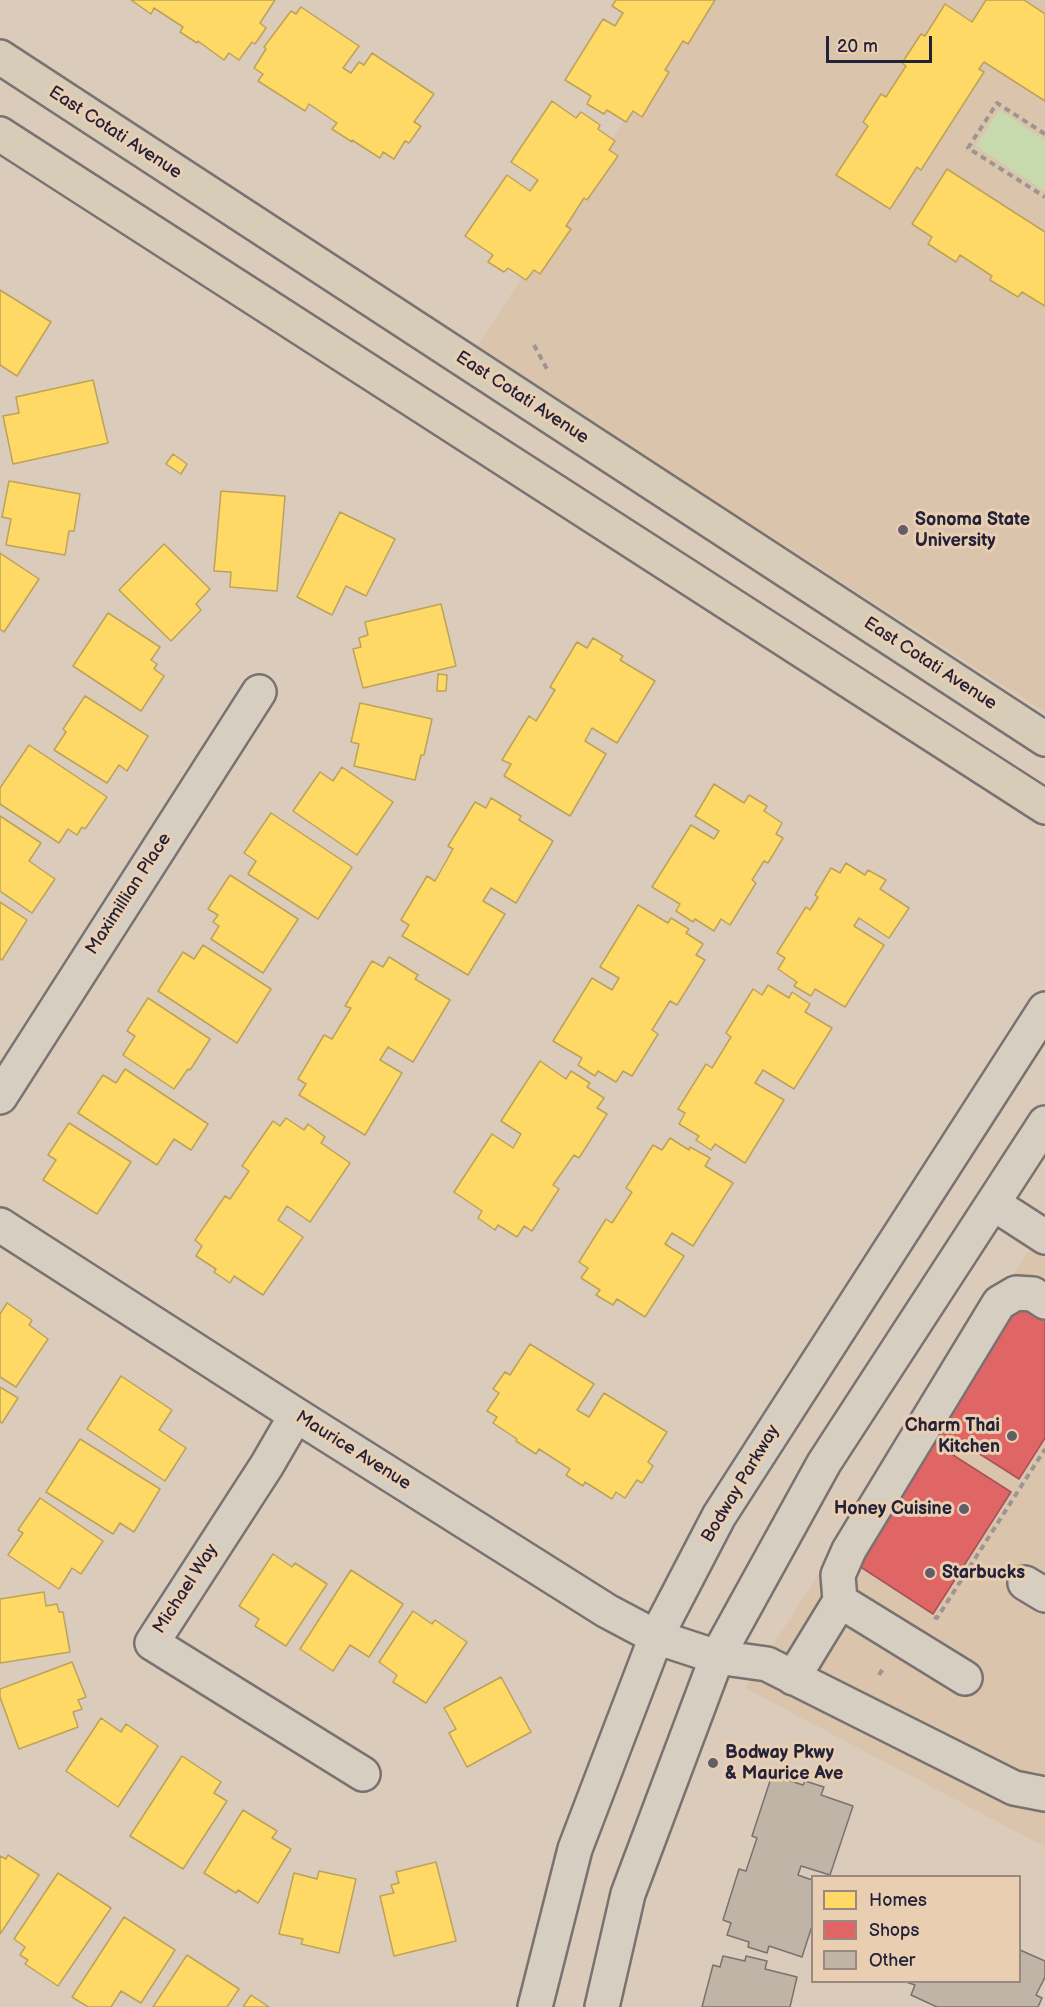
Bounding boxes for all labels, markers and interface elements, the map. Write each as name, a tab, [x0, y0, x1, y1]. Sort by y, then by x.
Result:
scale bar	[829, 24, 936, 62]
text: 20 m	[837, 36, 878, 57]
street label: East Cotati Avenue	[44, 82, 186, 184]
street label: East Cotati Avenue	[451, 347, 593, 449]
place label: Sonoma State University	[915, 509, 1030, 552]
marker: Sonoma State University	[896, 523, 910, 537]
street label: East Cotati Avenue	[859, 613, 1001, 715]
street label: Maximillian Place	[82, 829, 176, 959]
street label: Maurice Avenue	[291, 1407, 415, 1495]
place label: Charm Thai Kitchen	[905, 1415, 1000, 1458]
street label: Bodway Parkway	[697, 1421, 785, 1547]
marker: Charm Thai Kitchen	[1005, 1429, 1019, 1443]
place label: Honey Cuisine	[834, 1498, 952, 1520]
marker: Honey Cuisine	[957, 1502, 971, 1516]
street label: Michael Way	[149, 1540, 223, 1638]
place label: Starbucks	[942, 1562, 1025, 1584]
marker: Starbucks	[923, 1566, 937, 1580]
place label: Bodway Pkwy & Maurice Ave	[725, 1742, 843, 1784]
marker: Bodway Pkwy & Maurice Ave	[706, 1756, 720, 1770]
legend	[811, 1875, 1021, 1983]
text: Homes	[869, 1890, 927, 1911]
text: Shops	[869, 1920, 919, 1941]
text: Other	[869, 1950, 915, 1971]

